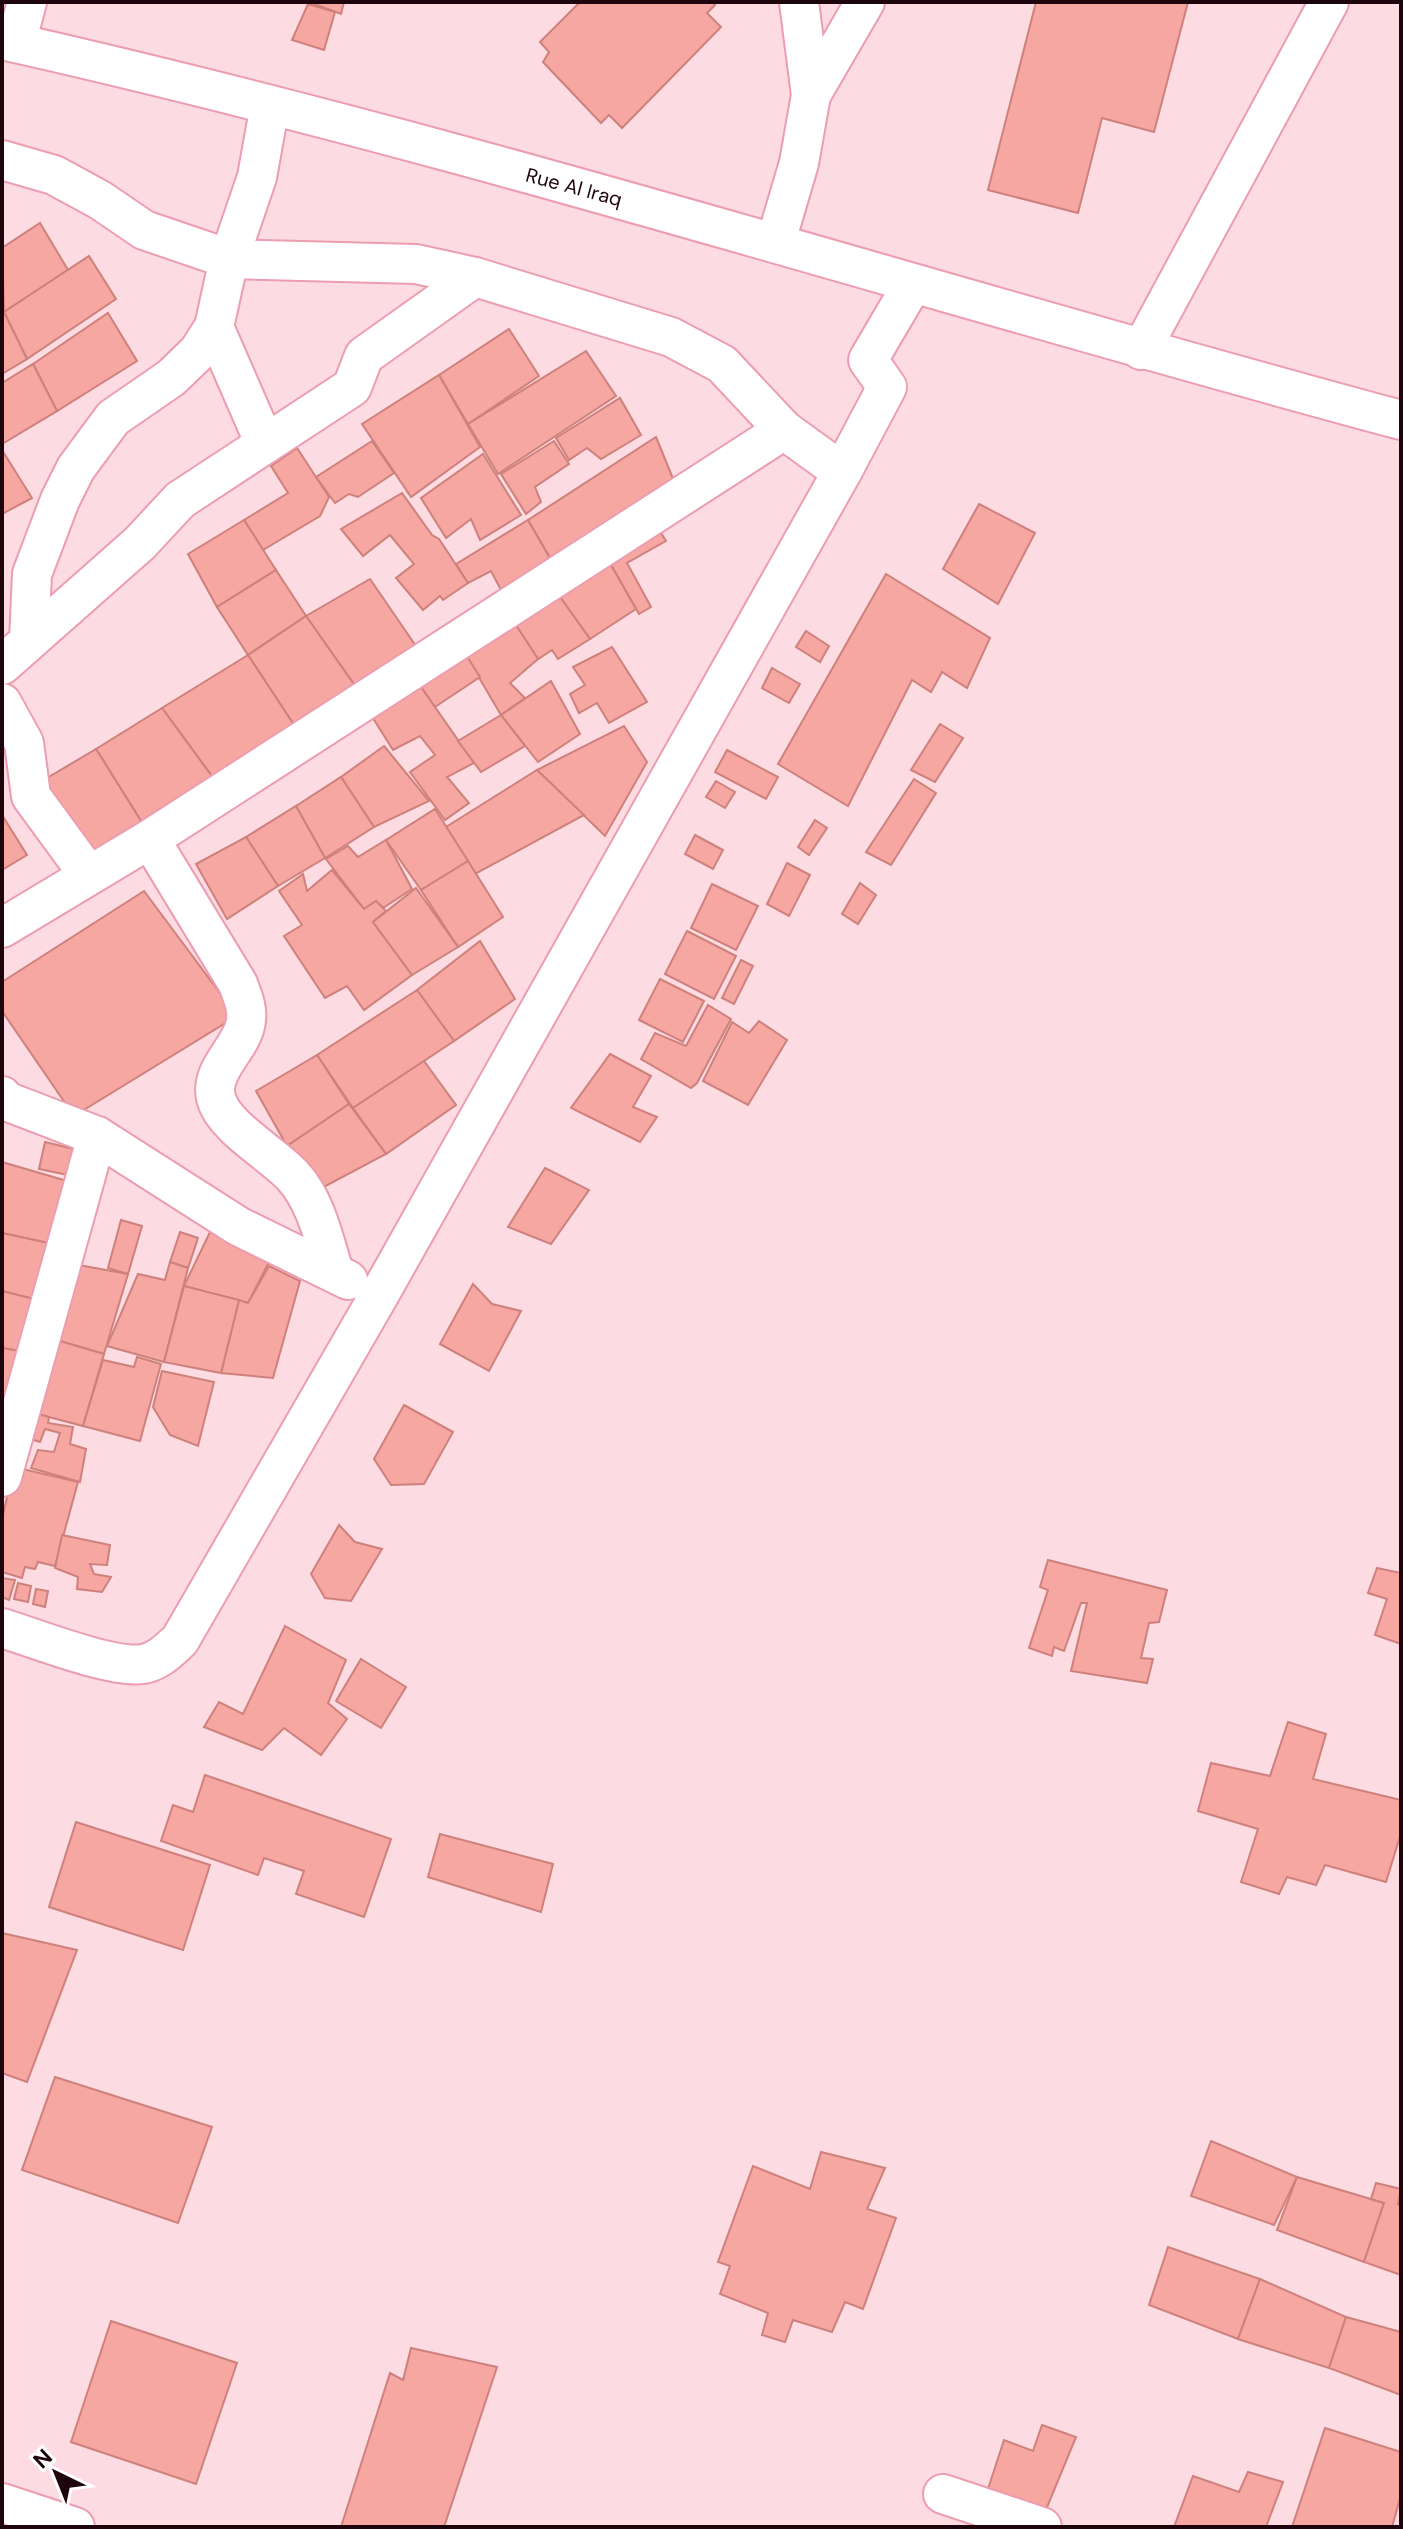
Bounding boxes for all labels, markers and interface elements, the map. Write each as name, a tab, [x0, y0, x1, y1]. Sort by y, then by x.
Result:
street label: Rue Al Iraq	[523, 162, 625, 212]
north arrow	[16, 2433, 96, 2513]
text: N	[27, 2443, 58, 2475]

